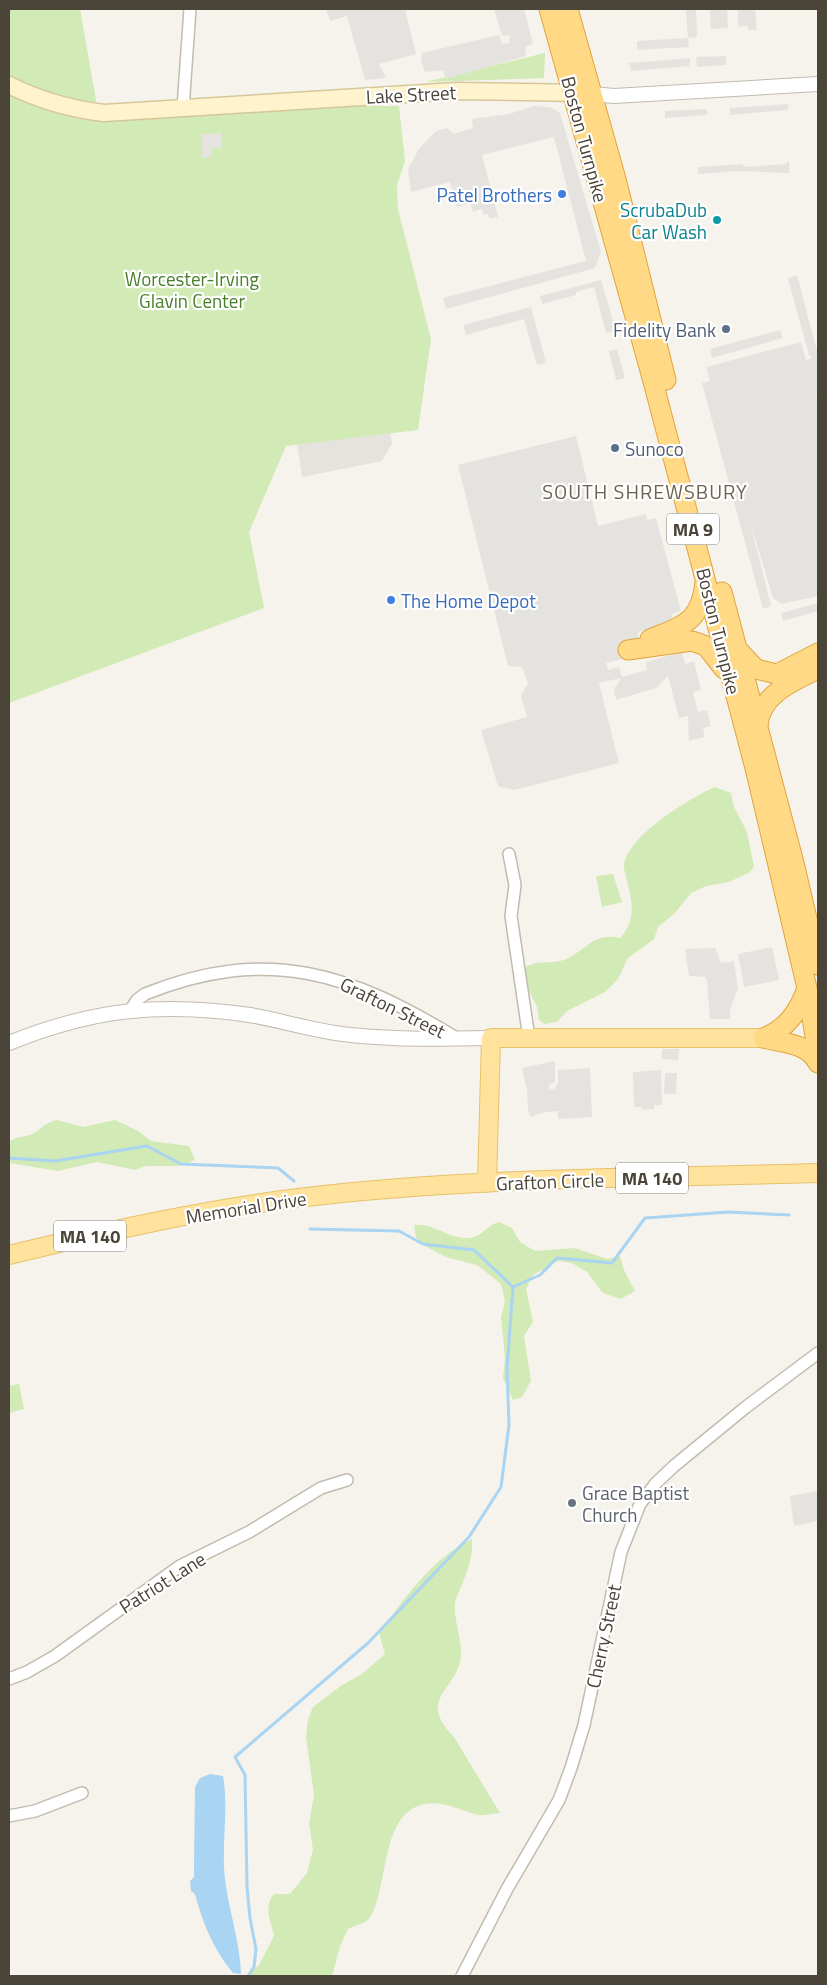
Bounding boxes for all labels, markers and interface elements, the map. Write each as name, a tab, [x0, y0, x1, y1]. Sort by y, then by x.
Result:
street label: Boston Turnpike	[554, 73, 616, 205]
street label: Lake Street	[365, 77, 457, 111]
place label: Patel Brothers	[437, 180, 552, 209]
marker: Patel Brothers	[556, 188, 568, 200]
place label: ScrubaDub Car Wash	[620, 195, 707, 246]
marker: ScrubaDub Car Wash	[711, 214, 723, 226]
park label: Worcester-Irving Glavin Center	[125, 264, 259, 315]
place label: Fidelity Bank	[613, 315, 716, 344]
marker: Fidelity Bank	[720, 323, 732, 335]
place label: Sunoco	[625, 434, 684, 463]
marker: Sunoco	[609, 442, 621, 454]
district label: SOUTH SHREWSBURY	[542, 476, 748, 507]
road number: MA 9	[667, 514, 719, 544]
street label: Boston Turnpike	[689, 565, 749, 697]
place label: The Home Depot	[401, 586, 536, 615]
marker: The Home Depot	[385, 594, 397, 606]
street label: Grafton Street	[335, 969, 451, 1045]
road number: MA 140	[616, 1162, 688, 1194]
street label: Grafton Circle	[495, 1165, 605, 1197]
street label: Memorial Drive	[184, 1183, 308, 1231]
road number: MA 140	[54, 1220, 126, 1252]
place label: Grace Baptist Church	[582, 1478, 690, 1529]
marker: Grace Baptist Church	[566, 1497, 578, 1509]
street label: Patriot Lane	[113, 1544, 211, 1620]
street label: Cherry Street	[578, 1581, 628, 1691]

